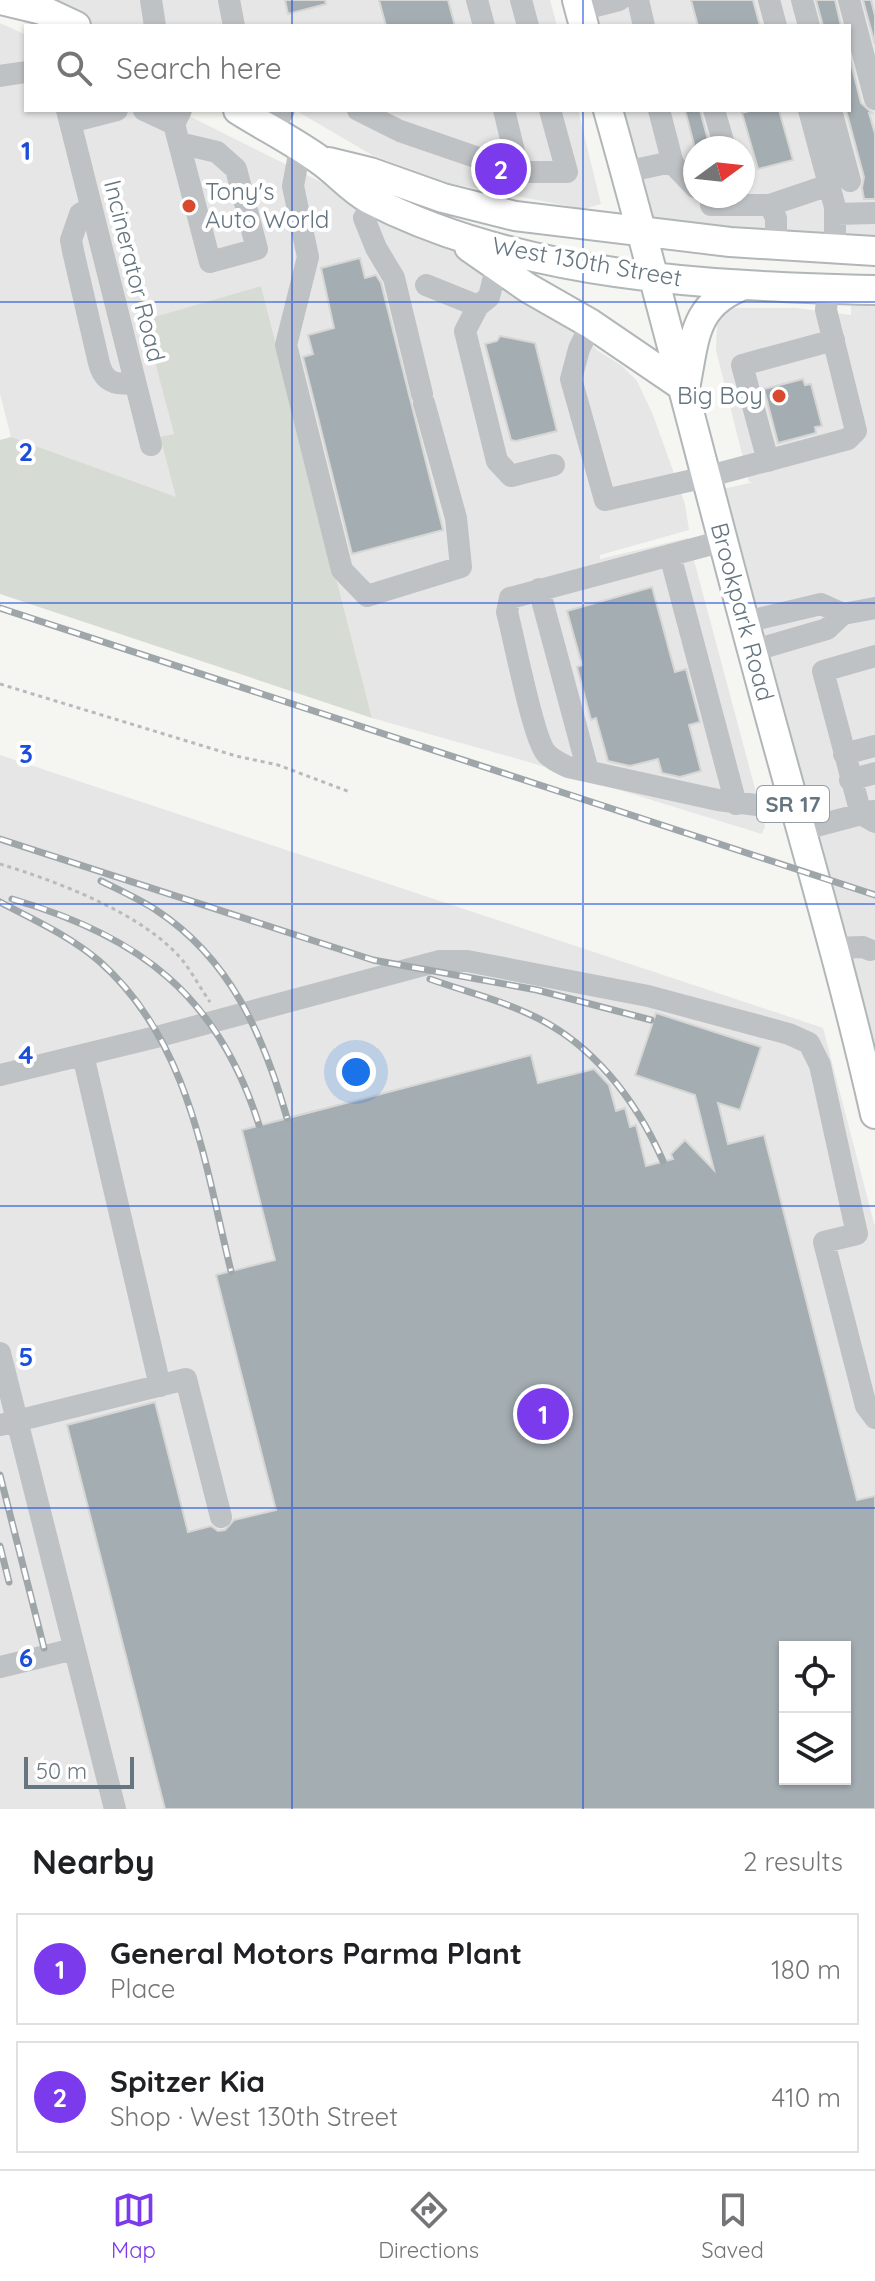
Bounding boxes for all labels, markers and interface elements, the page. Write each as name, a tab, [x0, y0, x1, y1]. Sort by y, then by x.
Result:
search box	[24, 24, 851, 112]
icon: search	[52, 46, 96, 90]
text: Search here	[116, 49, 282, 87]
text: 1	[21, 134, 31, 167]
north arrow	[683, 136, 755, 208]
pin: 2	[475, 139, 527, 199]
place label: Tony's Auto World	[205, 176, 329, 234]
street label: Incinerator Road	[98, 177, 172, 365]
marker: Tony's Auto World	[180, 197, 198, 215]
street label: West 130th Street	[490, 230, 684, 292]
place label: Big Boy	[677, 380, 763, 410]
marker: Big Boy	[770, 387, 788, 405]
text: 2	[19, 435, 33, 468]
street label: Brookpark Road	[705, 519, 781, 704]
text: 3	[19, 737, 33, 770]
road number: SR 17	[757, 786, 829, 822]
text: 4	[18, 1038, 34, 1071]
your location	[336, 1052, 376, 1092]
text: 5	[19, 1340, 33, 1373]
pin: 1	[517, 1384, 569, 1444]
text: 6	[19, 1641, 33, 1674]
map controls	[779, 1641, 851, 1785]
button: locate	[779, 1641, 851, 1713]
button: layers	[779, 1713, 851, 1785]
scale bar	[24, 1753, 134, 1789]
text: 50 m	[36, 1757, 87, 1785]
text: Nearby	[32, 1840, 155, 1883]
text: 2 results	[743, 1845, 843, 1878]
text: General Motors Parma Plant	[110, 1934, 522, 1972]
text: 1	[55, 1953, 65, 1986]
text: 180 m	[771, 1953, 841, 1986]
text: Place	[110, 1972, 175, 2005]
text: Spitzer Kia	[110, 2062, 265, 2100]
text: 2	[53, 2081, 67, 2114]
text: 410 m	[772, 2081, 841, 2114]
text: Shop · West 130th Street	[110, 2100, 398, 2133]
tab: Map	[111, 2188, 156, 2264]
tab: Directions	[378, 2188, 479, 2264]
tab: Saved	[701, 2188, 764, 2264]

